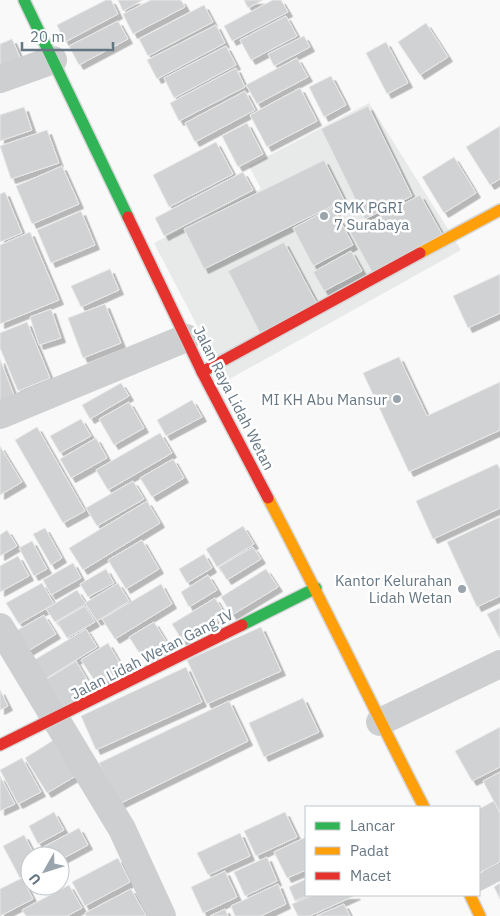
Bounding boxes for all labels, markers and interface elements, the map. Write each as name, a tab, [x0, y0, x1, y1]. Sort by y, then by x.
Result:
scale bar	[22, 20, 114, 52]
text: 20 m	[30, 27, 65, 46]
place label: SMK PGRI 7 Surabaya	[334, 198, 409, 234]
marker: SMK PGRI 7 Surabaya	[318, 210, 330, 222]
street label: Jalan Raya Lidah Wetan	[189, 323, 279, 473]
place label: MI KH Abu Mansur	[261, 390, 387, 409]
marker: MI KH Abu Mansur	[391, 393, 403, 405]
place label: Kantor Kelurahan Lidah Wetan	[335, 571, 452, 607]
marker: Kantor Kelurahan Lidah Wetan	[456, 583, 468, 595]
street label: Jalan Lidah Wetan Gang IV	[67, 605, 237, 703]
legend	[305, 806, 480, 896]
text: Lancar	[350, 816, 396, 835]
text: Padat	[350, 841, 389, 860]
north arrow	[20, 846, 70, 896]
text: Macet	[350, 866, 391, 885]
text: U	[25, 870, 45, 889]

